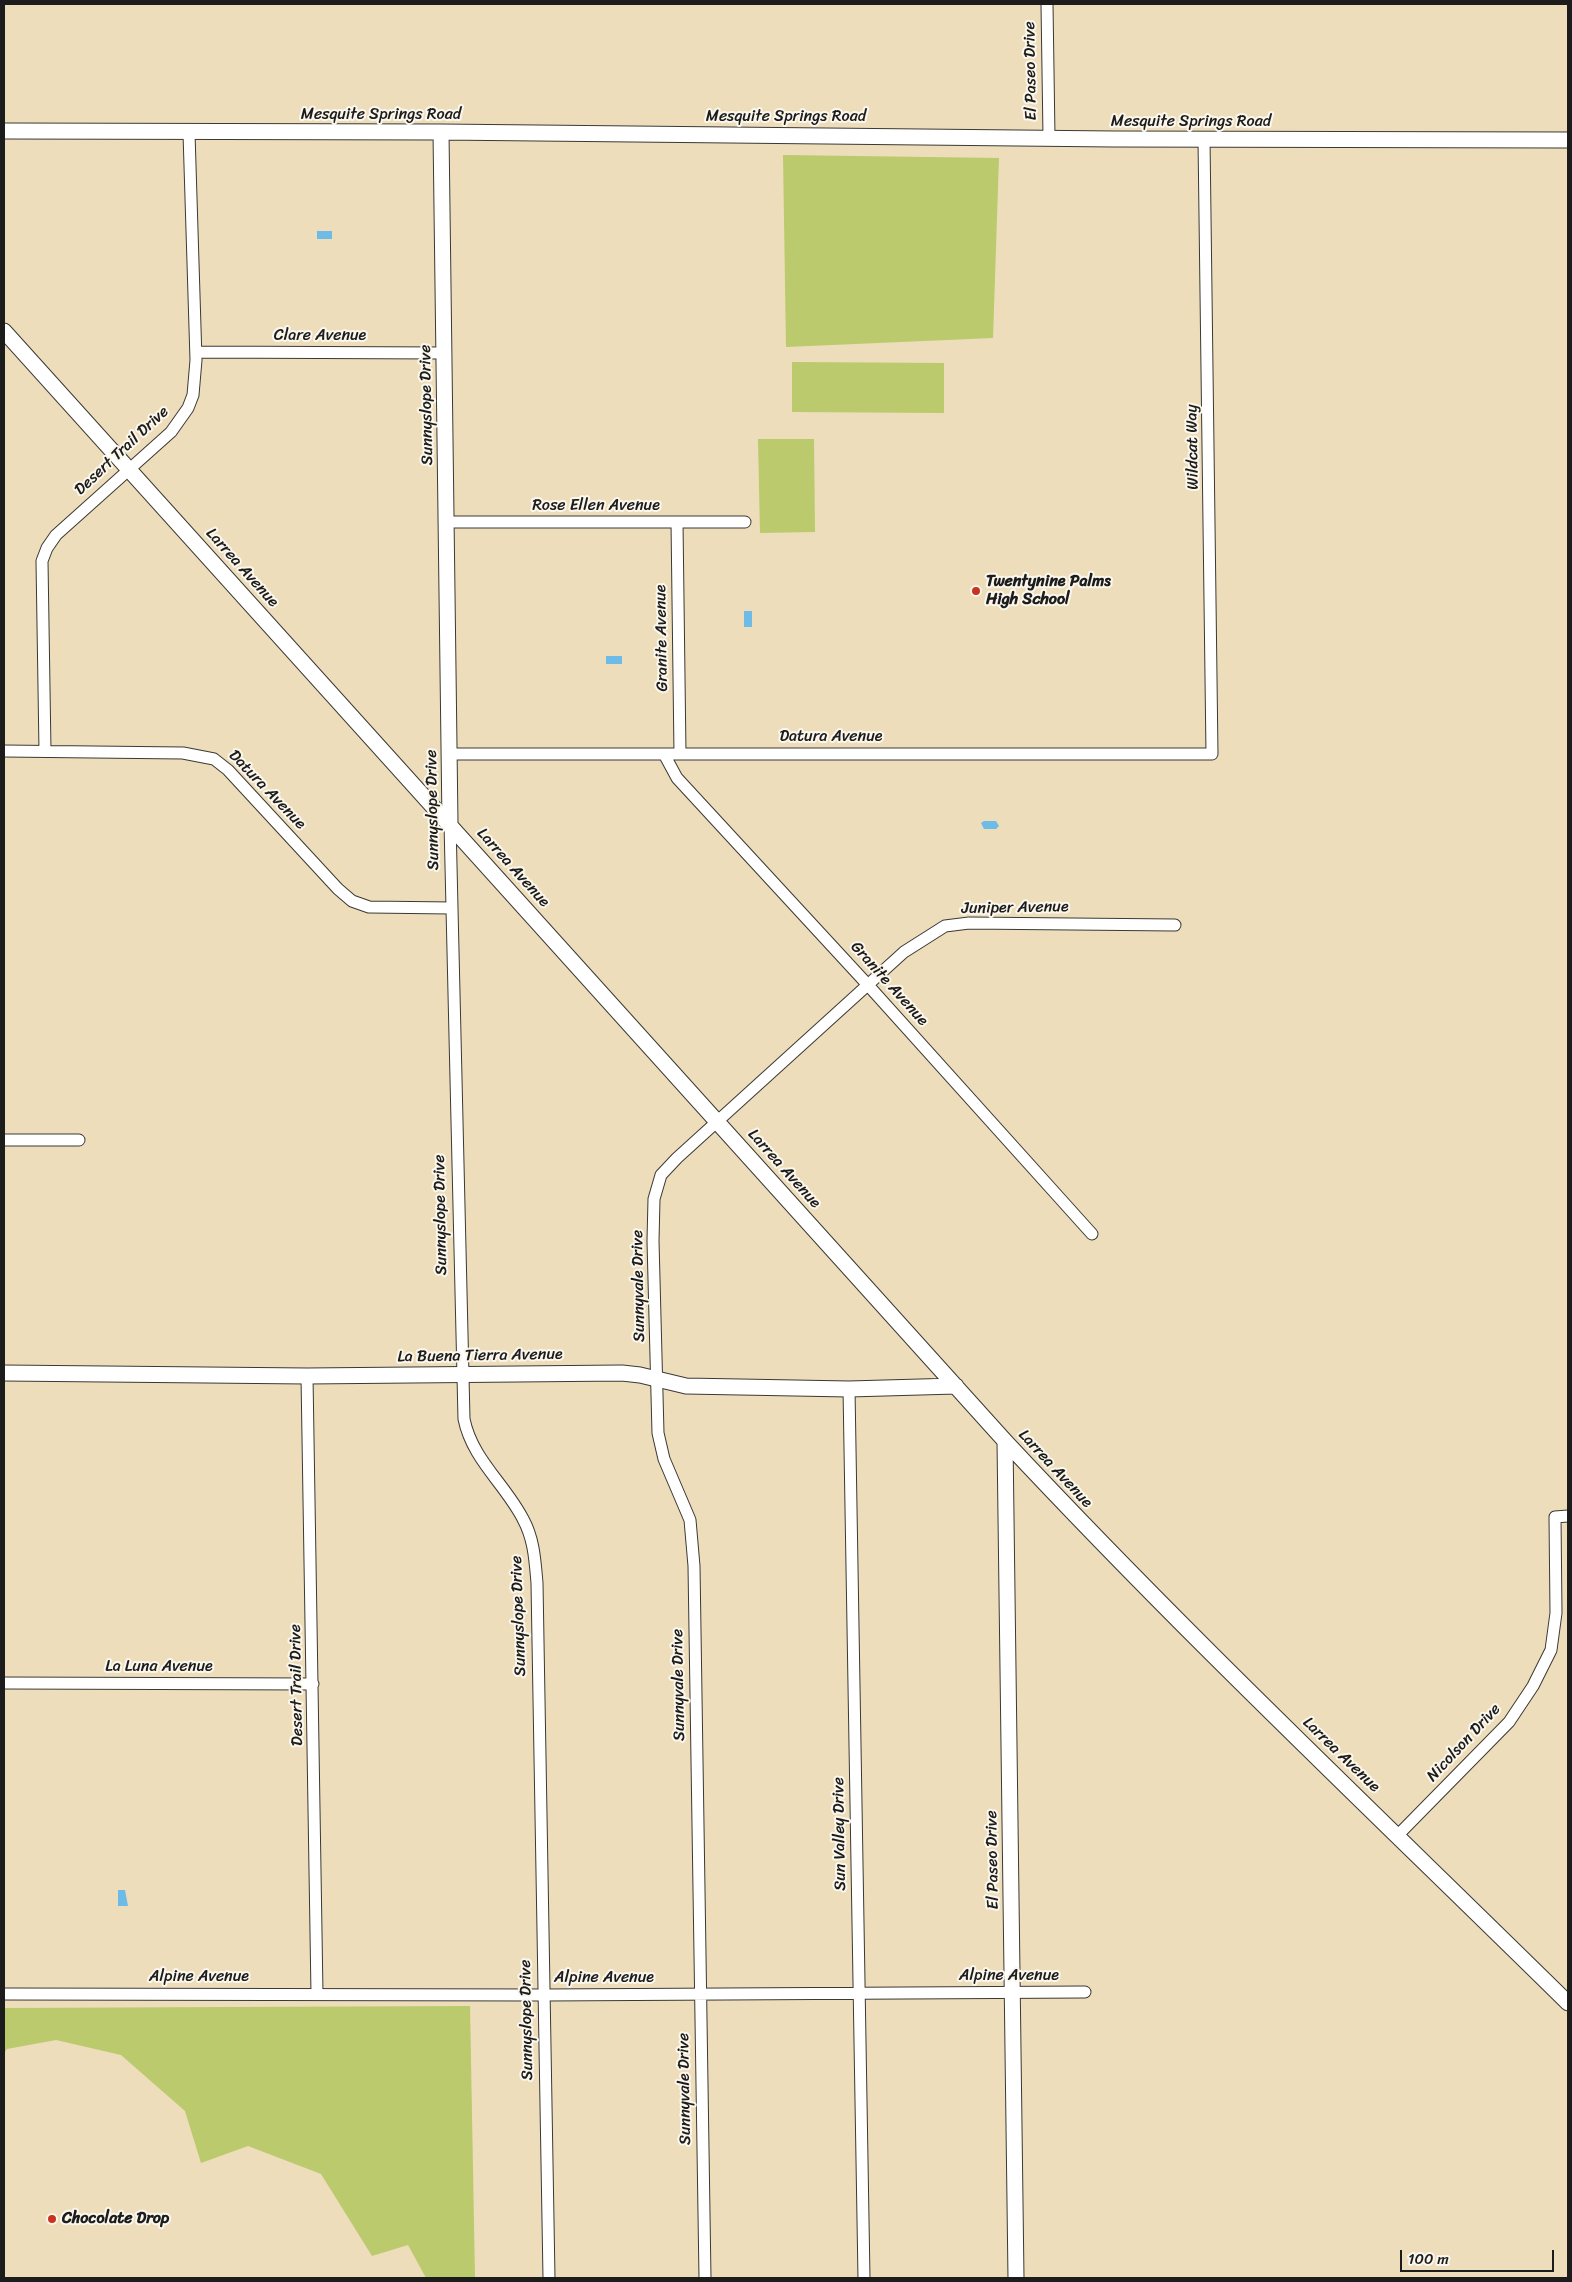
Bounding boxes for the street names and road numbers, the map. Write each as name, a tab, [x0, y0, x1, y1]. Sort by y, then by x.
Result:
street label: El Paseo Drive	[1021, 21, 1041, 121]
street label: Mesquite Springs Road	[301, 105, 461, 125]
street label: Mesquite Springs Road	[706, 107, 866, 127]
street label: Mesquite Springs Road	[1111, 112, 1271, 132]
street label: Clare Avenue	[274, 326, 366, 346]
street label: Sunnyslope Drive	[416, 345, 438, 465]
street label: Desert Trail Drive	[71, 402, 173, 500]
street label: Wildcat Way	[1183, 404, 1203, 490]
street label: Rose Ellen Avenue	[532, 496, 660, 516]
street label: Larrea Avenue	[201, 524, 283, 612]
street label: Granite Avenue	[651, 584, 673, 692]
street label: Datura Avenue	[780, 727, 882, 747]
street label: Datura Avenue	[224, 746, 310, 834]
street label: Sunnyslope Drive	[422, 750, 444, 870]
street label: Larrea Avenue	[472, 824, 554, 912]
street label: Juniper Avenue	[961, 897, 1069, 919]
street label: Granite Avenue	[846, 938, 932, 1030]
street label: Larrea Avenue	[743, 1125, 825, 1213]
street label: Sunnyslope Drive	[430, 1155, 452, 1275]
street label: Sunnyvale Drive	[628, 1230, 650, 1342]
street label: La Buena Tierra Avenue	[397, 1345, 563, 1367]
street label: Larrea Avenue	[1014, 1426, 1096, 1512]
street label: Sunnyslope Drive	[507, 1555, 531, 1677]
street label: Desert Trail Drive	[286, 1624, 308, 1746]
street label: Sunnyvale Drive	[668, 1629, 690, 1741]
street label: La Luna Avenue	[105, 1657, 213, 1677]
street label: Nicolson Drive	[1423, 1700, 1505, 1786]
street label: Larrea Avenue	[1298, 1713, 1384, 1797]
street label: Sun Valley Drive	[829, 1777, 851, 1891]
street label: El Paseo Drive	[983, 1810, 1003, 1910]
street label: Sunnyslope Drive	[516, 1960, 538, 2080]
street label: Alpine Avenue	[959, 1966, 1059, 1986]
street label: Alpine Avenue	[149, 1967, 249, 1987]
street label: Alpine Avenue	[554, 1968, 654, 1988]
street label: Sunnyvale Drive	[674, 2033, 696, 2145]

